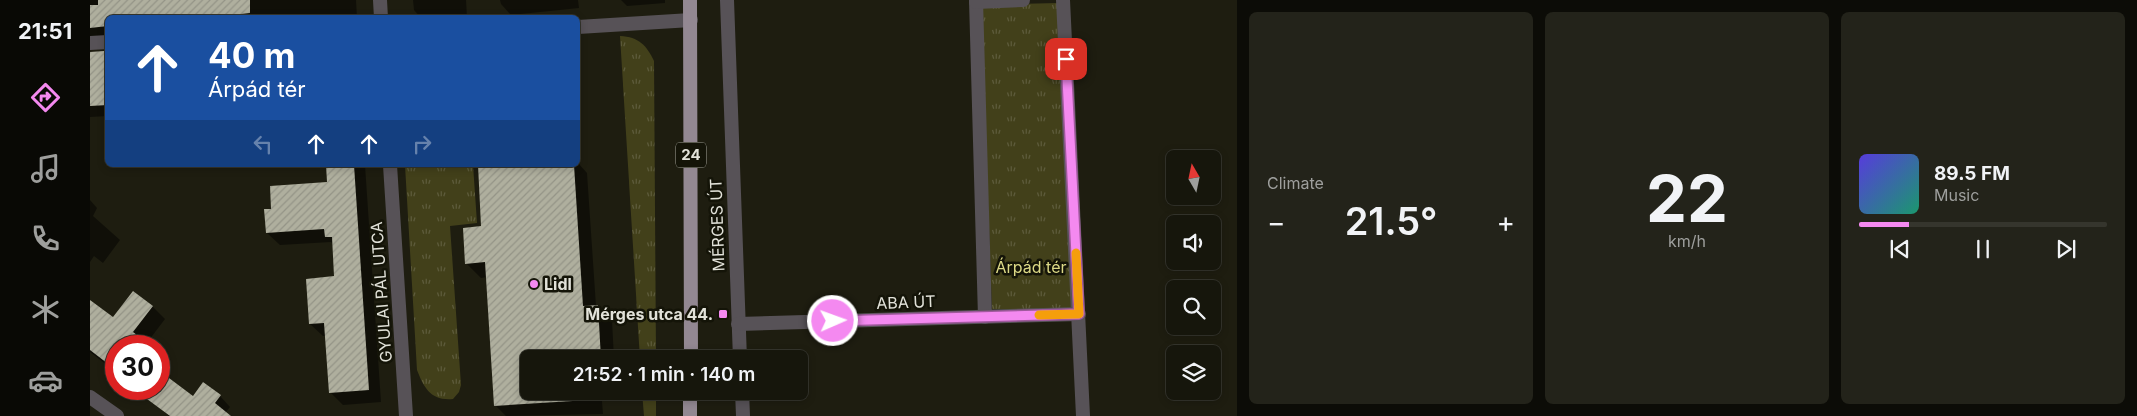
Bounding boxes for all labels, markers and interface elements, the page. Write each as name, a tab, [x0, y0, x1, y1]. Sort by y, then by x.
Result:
text: 21:51	[18, 18, 72, 44]
text: 40 m	[208, 34, 296, 76]
icon: ahead	[125, 35, 190, 100]
pin	[1045, 38, 1087, 80]
icon: arrive	[1052, 45, 1080, 73]
text: Árpád tér	[208, 76, 306, 102]
icon: directions	[28, 80, 63, 115]
icon: left	[249, 130, 277, 158]
icon: ahead	[302, 130, 330, 158]
icon: ahead	[355, 130, 383, 158]
icon: right	[408, 130, 436, 158]
road number: 24	[676, 142, 706, 168]
north arrow	[1166, 150, 1221, 205]
map controls	[1166, 150, 1221, 400]
icon: music	[28, 151, 63, 186]
text: 22	[1646, 159, 1728, 238]
text: 89.5 FM	[1934, 162, 2010, 185]
text: Climate	[1267, 173, 1324, 193]
street label: MÉRGES ÚT	[705, 178, 729, 272]
text: Music	[1934, 185, 1979, 205]
text: 21.5°	[1345, 198, 1437, 244]
text: −	[1267, 205, 1286, 239]
text: +	[1496, 205, 1515, 239]
button: sound	[1166, 215, 1221, 270]
icon: phone	[28, 221, 63, 256]
street label: GYULAI PÁL UTCA	[366, 221, 396, 363]
text: km/h	[1668, 231, 1706, 251]
icon: previous	[1886, 235, 1914, 263]
icon: pause	[1969, 235, 1997, 263]
icon: next	[2052, 235, 2080, 263]
park label: Árpád tér	[996, 257, 1066, 277]
place label: Lidl	[544, 274, 572, 294]
marker: Lidl	[528, 278, 540, 290]
button: search	[1166, 280, 1221, 335]
street label: ABA ÚT	[876, 291, 936, 313]
icon: climate	[28, 292, 63, 327]
position arrow	[806, 294, 858, 346]
place label: Mérges utca 44.	[585, 304, 713, 324]
marker: Mérges utca 44.	[717, 308, 729, 320]
speed limit sign: 30	[105, 335, 170, 400]
button: layers	[1166, 345, 1221, 400]
icon: car	[28, 363, 63, 398]
text: 21:52 · 1 min · 140 m	[573, 363, 755, 386]

